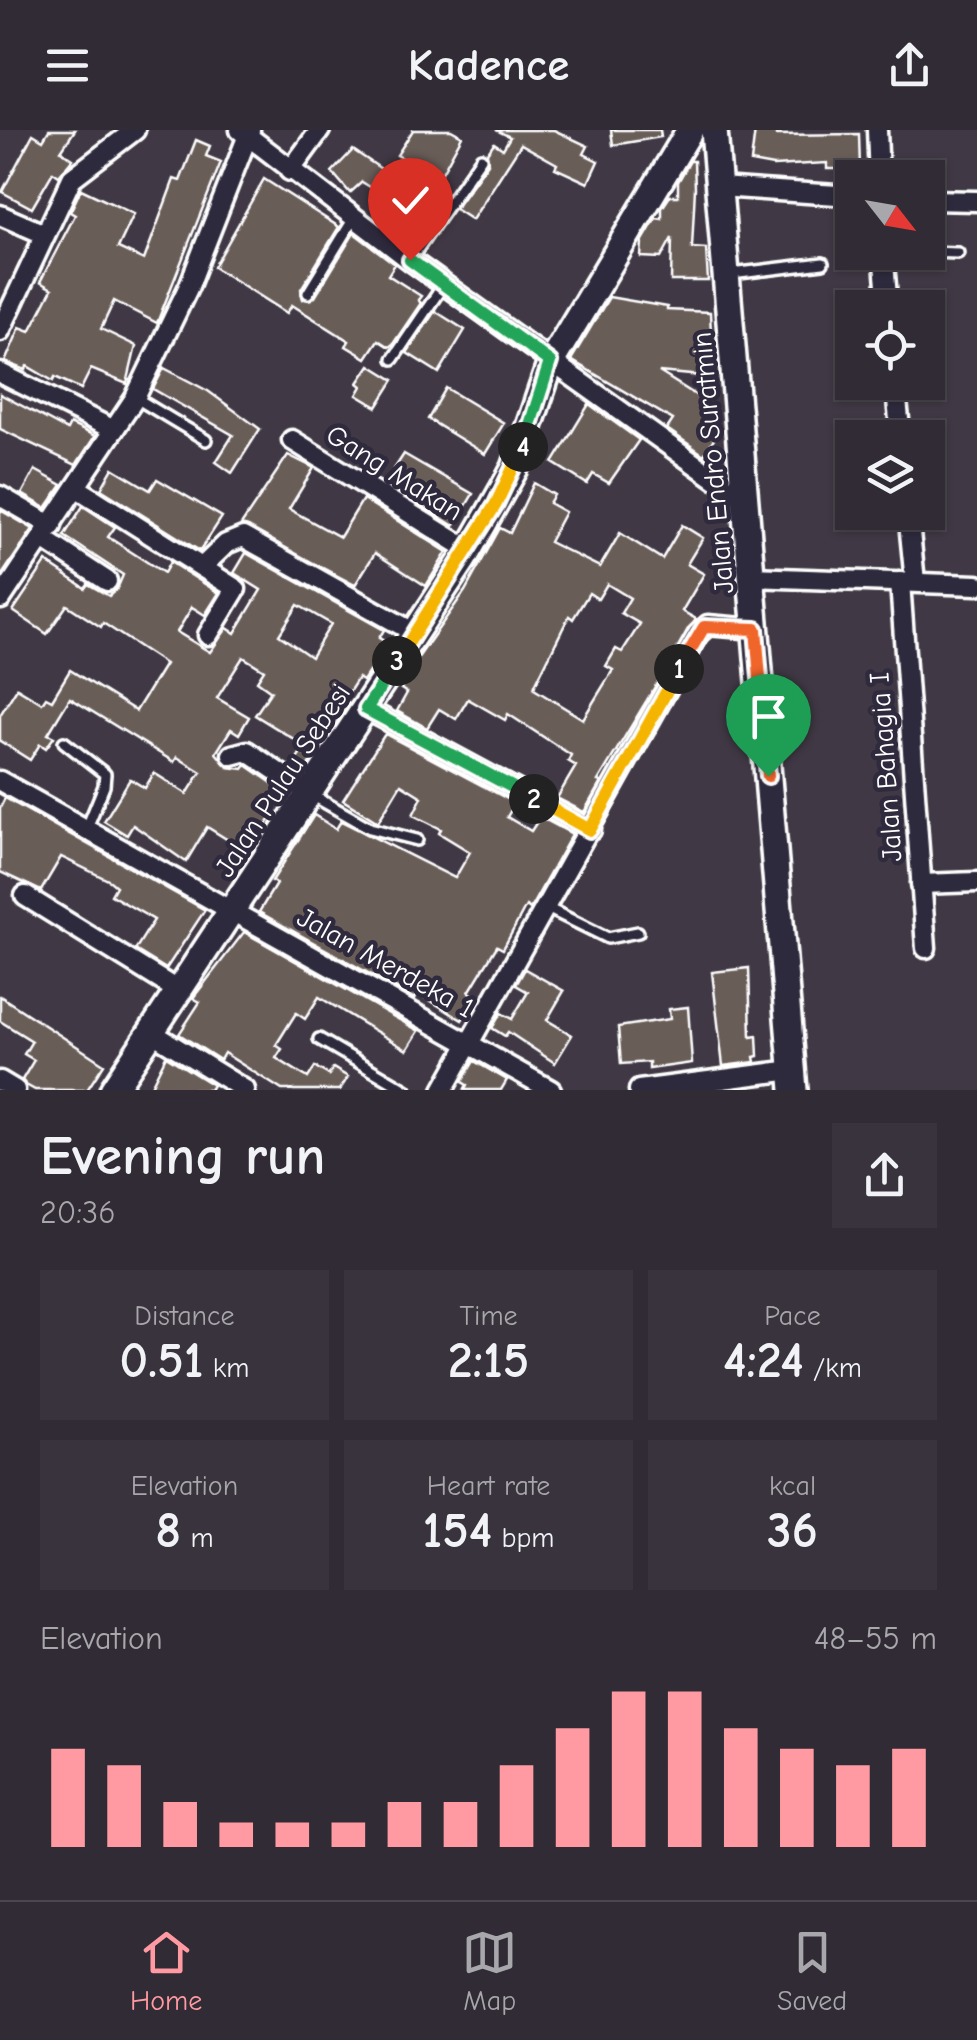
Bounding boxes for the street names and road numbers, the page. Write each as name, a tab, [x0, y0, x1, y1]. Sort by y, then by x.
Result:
street label: Jalan Endro Suratmin	[686, 331, 740, 595]
street label: Gang Makan	[320, 418, 469, 527]
street label: Jalan Bahagia I	[863, 671, 909, 863]
street label: Jalan Pulau Sebesi	[209, 678, 357, 883]
street label: Jalan Merdeka 1	[292, 901, 479, 1025]

